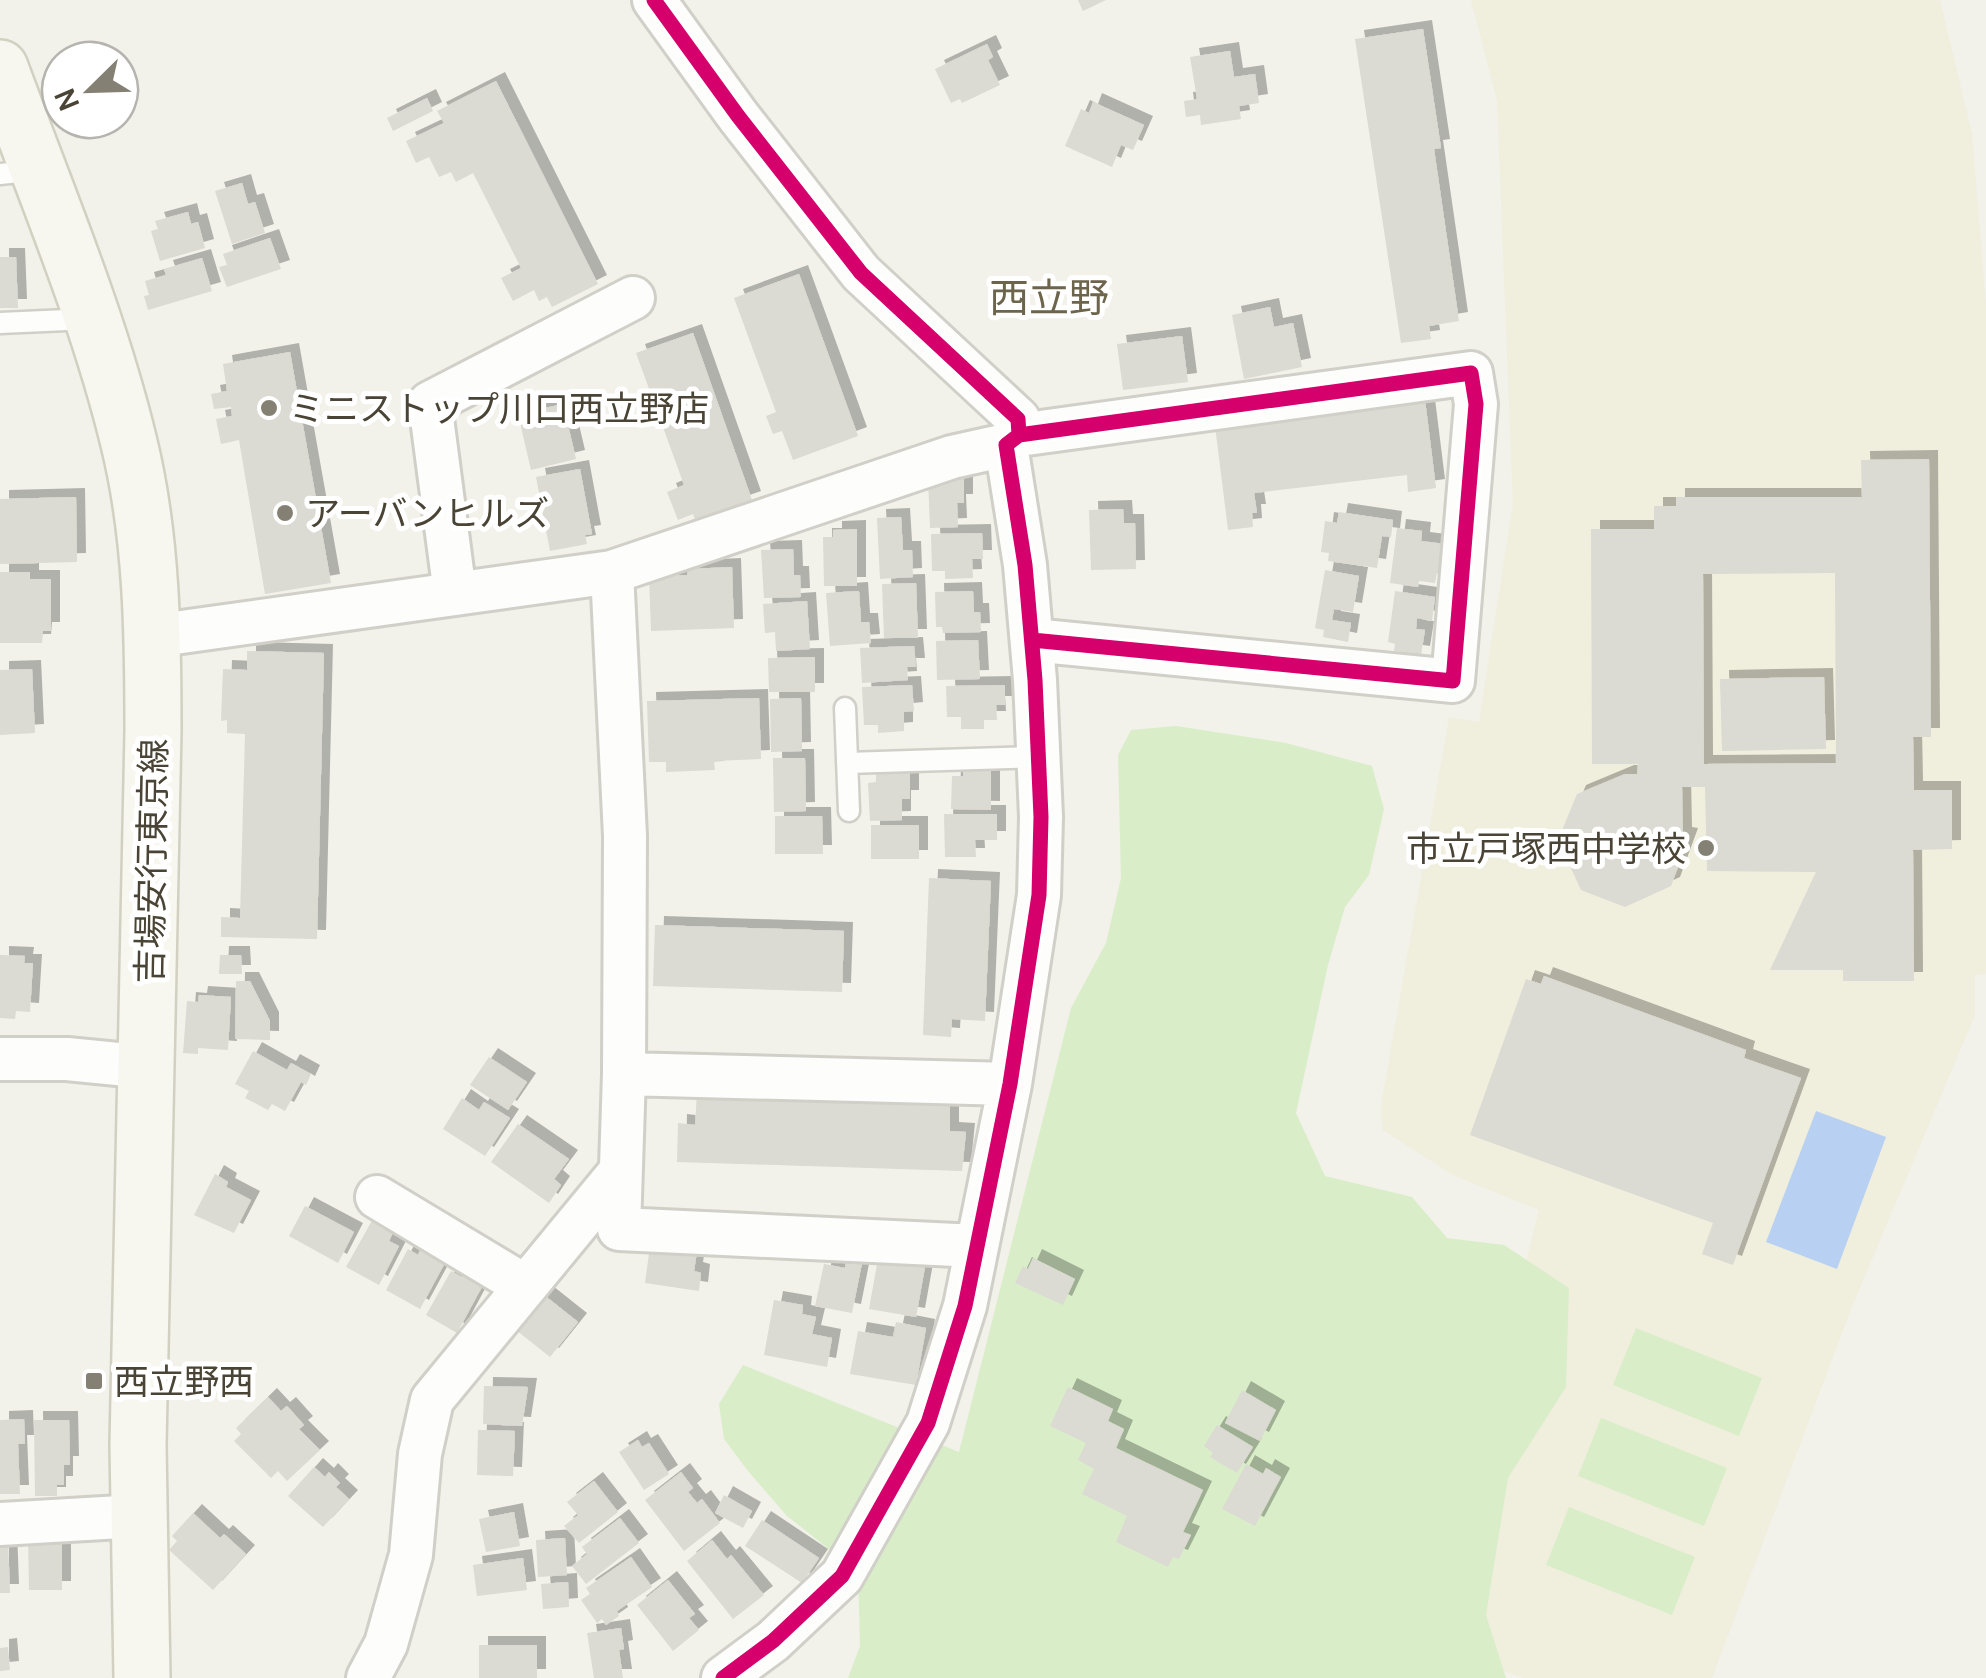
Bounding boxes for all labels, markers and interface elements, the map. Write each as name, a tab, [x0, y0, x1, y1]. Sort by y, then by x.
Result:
north arrow	[40, 40, 140, 140]
text: N	[45, 83, 87, 117]
district label: 西立野	[989, 269, 1109, 324]
place label: ミニストップ川口西立野店	[289, 384, 709, 432]
marker: ミニストップ川口西立野店	[258, 397, 280, 419]
place label: アーバンヒルズ	[305, 489, 549, 537]
marker: アーバンヒルズ	[274, 502, 296, 524]
street label: 吉場安行東京線	[125, 738, 177, 984]
place label: 市立戸塚西中学校	[1406, 824, 1686, 872]
marker: 市立戸塚西中学校	[1695, 837, 1717, 859]
place label: 西立野西	[114, 1357, 254, 1405]
marker: 西立野西	[83, 1370, 105, 1392]

